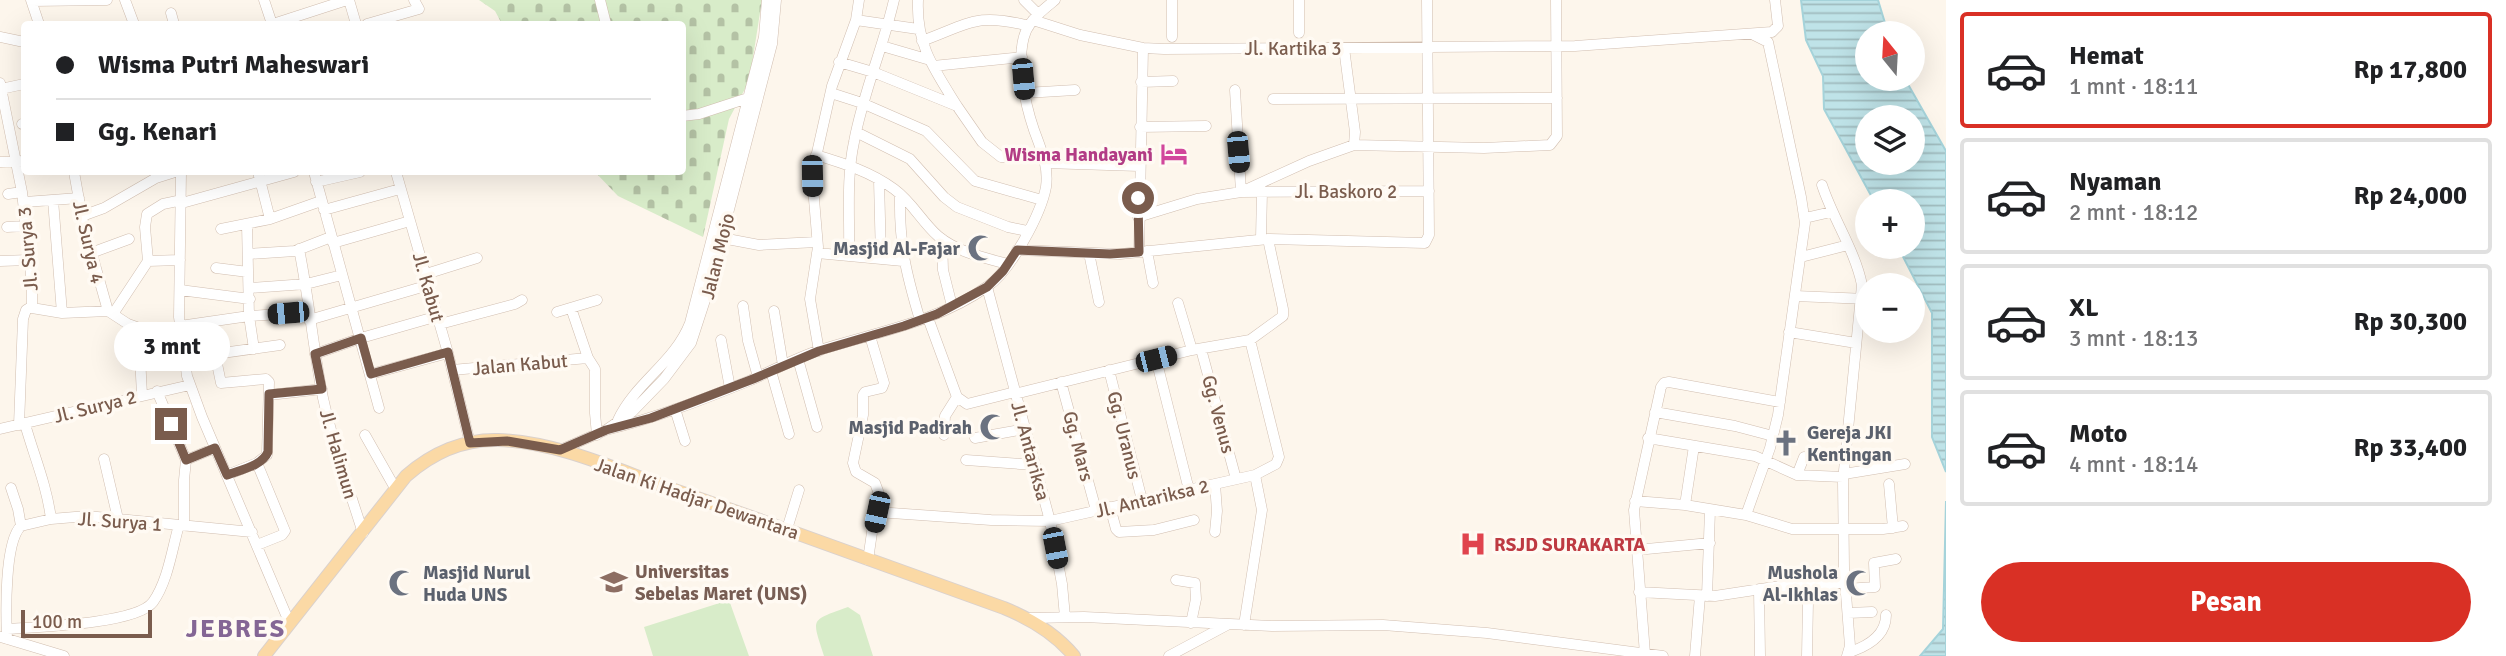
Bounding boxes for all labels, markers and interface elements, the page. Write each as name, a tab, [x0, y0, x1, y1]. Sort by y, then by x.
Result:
north arrow	[1855, 21, 1925, 91]
map controls	[1855, 21, 1925, 343]
street label: Jl. Kartika 3	[1244, 37, 1342, 61]
icon: car	[1985, 39, 2048, 102]
text: Hemat	[2069, 40, 2144, 72]
text: Wisma Putri Maheswari	[98, 49, 369, 81]
text: Rp 17,800	[2353, 54, 2467, 86]
car	[1011, 57, 1036, 101]
text: 1 mnt · 18:11	[2069, 72, 2198, 101]
button: layers	[1855, 105, 1925, 175]
text: Gg. Kenari	[98, 116, 217, 148]
car	[1226, 130, 1251, 174]
hotel icon: Wisma Handayani	[1159, 139, 1189, 169]
place label: Wisma Handayani	[1005, 143, 1153, 167]
car	[802, 155, 823, 197]
icon: car	[1985, 165, 2048, 228]
text: Nyaman	[2069, 166, 2162, 198]
street label: Jl. Baskoro 2	[1295, 180, 1397, 204]
text: Rp 24,000	[2353, 180, 2467, 212]
route start	[1122, 182, 1154, 214]
button: +	[1855, 189, 1925, 259]
street label: Jl. Surya 4	[67, 198, 109, 286]
text: 2 mnt · 18:12	[2069, 198, 2198, 227]
street label: Jl. Surya 3	[12, 206, 44, 292]
street label: Jalan Mojo	[696, 211, 740, 302]
mosque icon: Masjid Al-Fajar	[966, 233, 996, 263]
place label: Masjid Al-Fajar	[833, 237, 960, 261]
street label: Jl. Kabut	[407, 250, 449, 325]
button: −	[1855, 273, 1925, 343]
icon: car	[1985, 291, 2048, 354]
text: XL	[2069, 292, 2099, 324]
car	[267, 301, 310, 325]
text: Rp 30,300	[2353, 306, 2467, 338]
callout: 3 mnt	[113, 322, 229, 372]
text: 3 mnt · 18:13	[2069, 324, 2198, 353]
text: 3 mnt	[143, 332, 201, 361]
car	[1134, 344, 1179, 374]
street label: Jalan Kabut	[471, 349, 569, 381]
street label: Gg. Venus	[1196, 373, 1240, 456]
street label: Jl. Surya 2	[51, 385, 139, 429]
street label: Gg. Uranus	[1102, 389, 1147, 482]
street label: Jl. Antariksa	[1005, 399, 1055, 503]
street label: Jl. Halimun	[314, 407, 362, 502]
route end	[155, 408, 187, 440]
street label: Gg. Mars	[1057, 409, 1099, 484]
mosque icon: Masjid Padirah	[978, 412, 1008, 442]
place label: Masjid Padirah	[848, 416, 972, 440]
icon: car	[1985, 417, 2048, 480]
text: Moto	[2069, 418, 2127, 450]
place label: Gereja JKI Kentingan	[1807, 421, 1892, 467]
church icon: Gereja JKI Kentingan	[1771, 428, 1801, 458]
text: Rp 33,400	[2353, 432, 2467, 464]
text: 4 mnt · 18:14	[2069, 450, 2198, 479]
street label: Jalan Ki Hadjar Dewantara	[591, 453, 802, 545]
street label: Jl. Antariksa 2	[1093, 474, 1211, 524]
car	[863, 489, 892, 535]
street label: Jl. Surya 1	[77, 507, 163, 537]
car	[1041, 525, 1070, 571]
hospital icon: RSJD SURAKARTA	[1458, 529, 1488, 559]
place label: RSJD SURAKARTA	[1494, 533, 1645, 557]
place label: Universitas Sebelas Maret (UNS)	[635, 560, 807, 606]
place label: Masjid Nurul Huda UNS	[423, 561, 531, 607]
place label: Mushola Al-Ikhlas	[1763, 561, 1838, 607]
button: Pesan	[1981, 562, 2471, 642]
school or university icon: Universitas Sebelas Maret (UNS)	[599, 567, 629, 597]
mosque icon: Masjid Nurul Huda UNS	[387, 568, 417, 598]
mosque icon: Mushola Al-Ikhlas	[1844, 568, 1874, 598]
scale bar	[21, 607, 152, 639]
text: 100 m	[32, 610, 82, 634]
district label: JEBRES	[186, 613, 286, 645]

